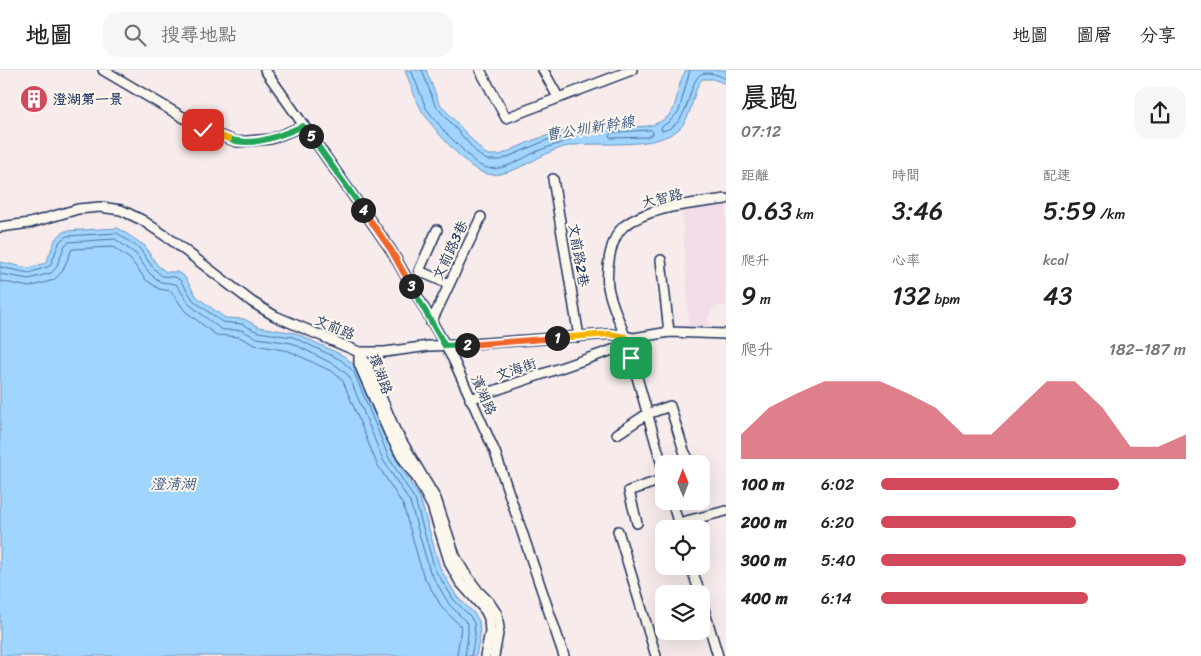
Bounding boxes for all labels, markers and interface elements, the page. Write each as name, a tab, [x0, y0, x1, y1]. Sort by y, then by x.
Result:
search box	[103, 12, 453, 57]
text: 地圖	[25, 14, 73, 56]
text: 搜尋地點	[161, 18, 237, 51]
text: 地圖	[1012, 19, 1048, 51]
text: 圖層	[1076, 19, 1112, 51]
text: 分享	[1140, 19, 1176, 51]
icon: search	[121, 21, 149, 49]
text: 晨跑	[741, 73, 797, 122]
building icon: 澄湖第一景	[19, 84, 49, 114]
place label: 澄湖第一景	[53, 87, 123, 112]
button: share	[1134, 87, 1186, 139]
water label: 曹公圳新幹線	[544, 108, 637, 148]
pin	[182, 109, 224, 151]
icon: check	[189, 116, 217, 144]
text: 07:12	[741, 117, 781, 146]
pin: 5	[298, 124, 324, 148]
text: 5	[307, 124, 316, 149]
text: 距離	[741, 163, 769, 188]
text: 時間	[892, 163, 920, 188]
text: 配速	[1043, 163, 1071, 188]
street label: 大智路	[639, 182, 685, 215]
text: 0.63	[741, 188, 792, 233]
text: 3:46	[892, 188, 943, 233]
text: 5:59	[1043, 188, 1096, 233]
pin: 4	[350, 198, 376, 222]
text: 4	[359, 198, 368, 223]
text: km	[792, 202, 814, 227]
text: /km	[1096, 202, 1125, 227]
street label: 文前路3巷	[426, 215, 476, 284]
street label: 文前路2巷	[561, 221, 597, 290]
text: 爬升	[741, 248, 769, 273]
text: 心率	[892, 248, 920, 273]
text: kcal	[1043, 248, 1068, 273]
text: 9	[741, 273, 756, 318]
text: 132	[892, 273, 931, 318]
text: 43	[1043, 273, 1072, 318]
pin: 3	[398, 274, 424, 298]
text: 3	[408, 274, 415, 299]
text: m	[756, 287, 771, 312]
text: bpm	[931, 287, 960, 312]
street label: 文前路	[311, 308, 359, 347]
pin: 1	[544, 326, 570, 350]
text: 1	[554, 326, 561, 351]
pin: 2	[454, 332, 480, 358]
text: 2	[463, 333, 472, 358]
text: 爬升	[741, 335, 773, 364]
text: 182–187 m	[1109, 335, 1186, 364]
pin	[610, 337, 652, 379]
icon: arrive	[617, 344, 645, 372]
street label: 環湖路	[362, 350, 399, 398]
street label: 文海街	[492, 351, 540, 388]
street label: 濱湖路	[464, 371, 504, 419]
north arrow	[655, 455, 710, 510]
map controls	[655, 455, 710, 640]
text: 100 m	[741, 470, 785, 499]
text: 6:02	[821, 470, 854, 499]
water label: 澄清湖	[150, 471, 197, 497]
text: 200 m	[741, 508, 787, 537]
text: 6:20	[821, 508, 854, 537]
button: locate	[655, 520, 710, 575]
text: 300 m	[741, 546, 786, 575]
text: 5:40	[821, 546, 856, 575]
text: 400 m	[741, 584, 788, 613]
text: 6:14	[821, 584, 852, 613]
button: layers	[655, 585, 710, 640]

